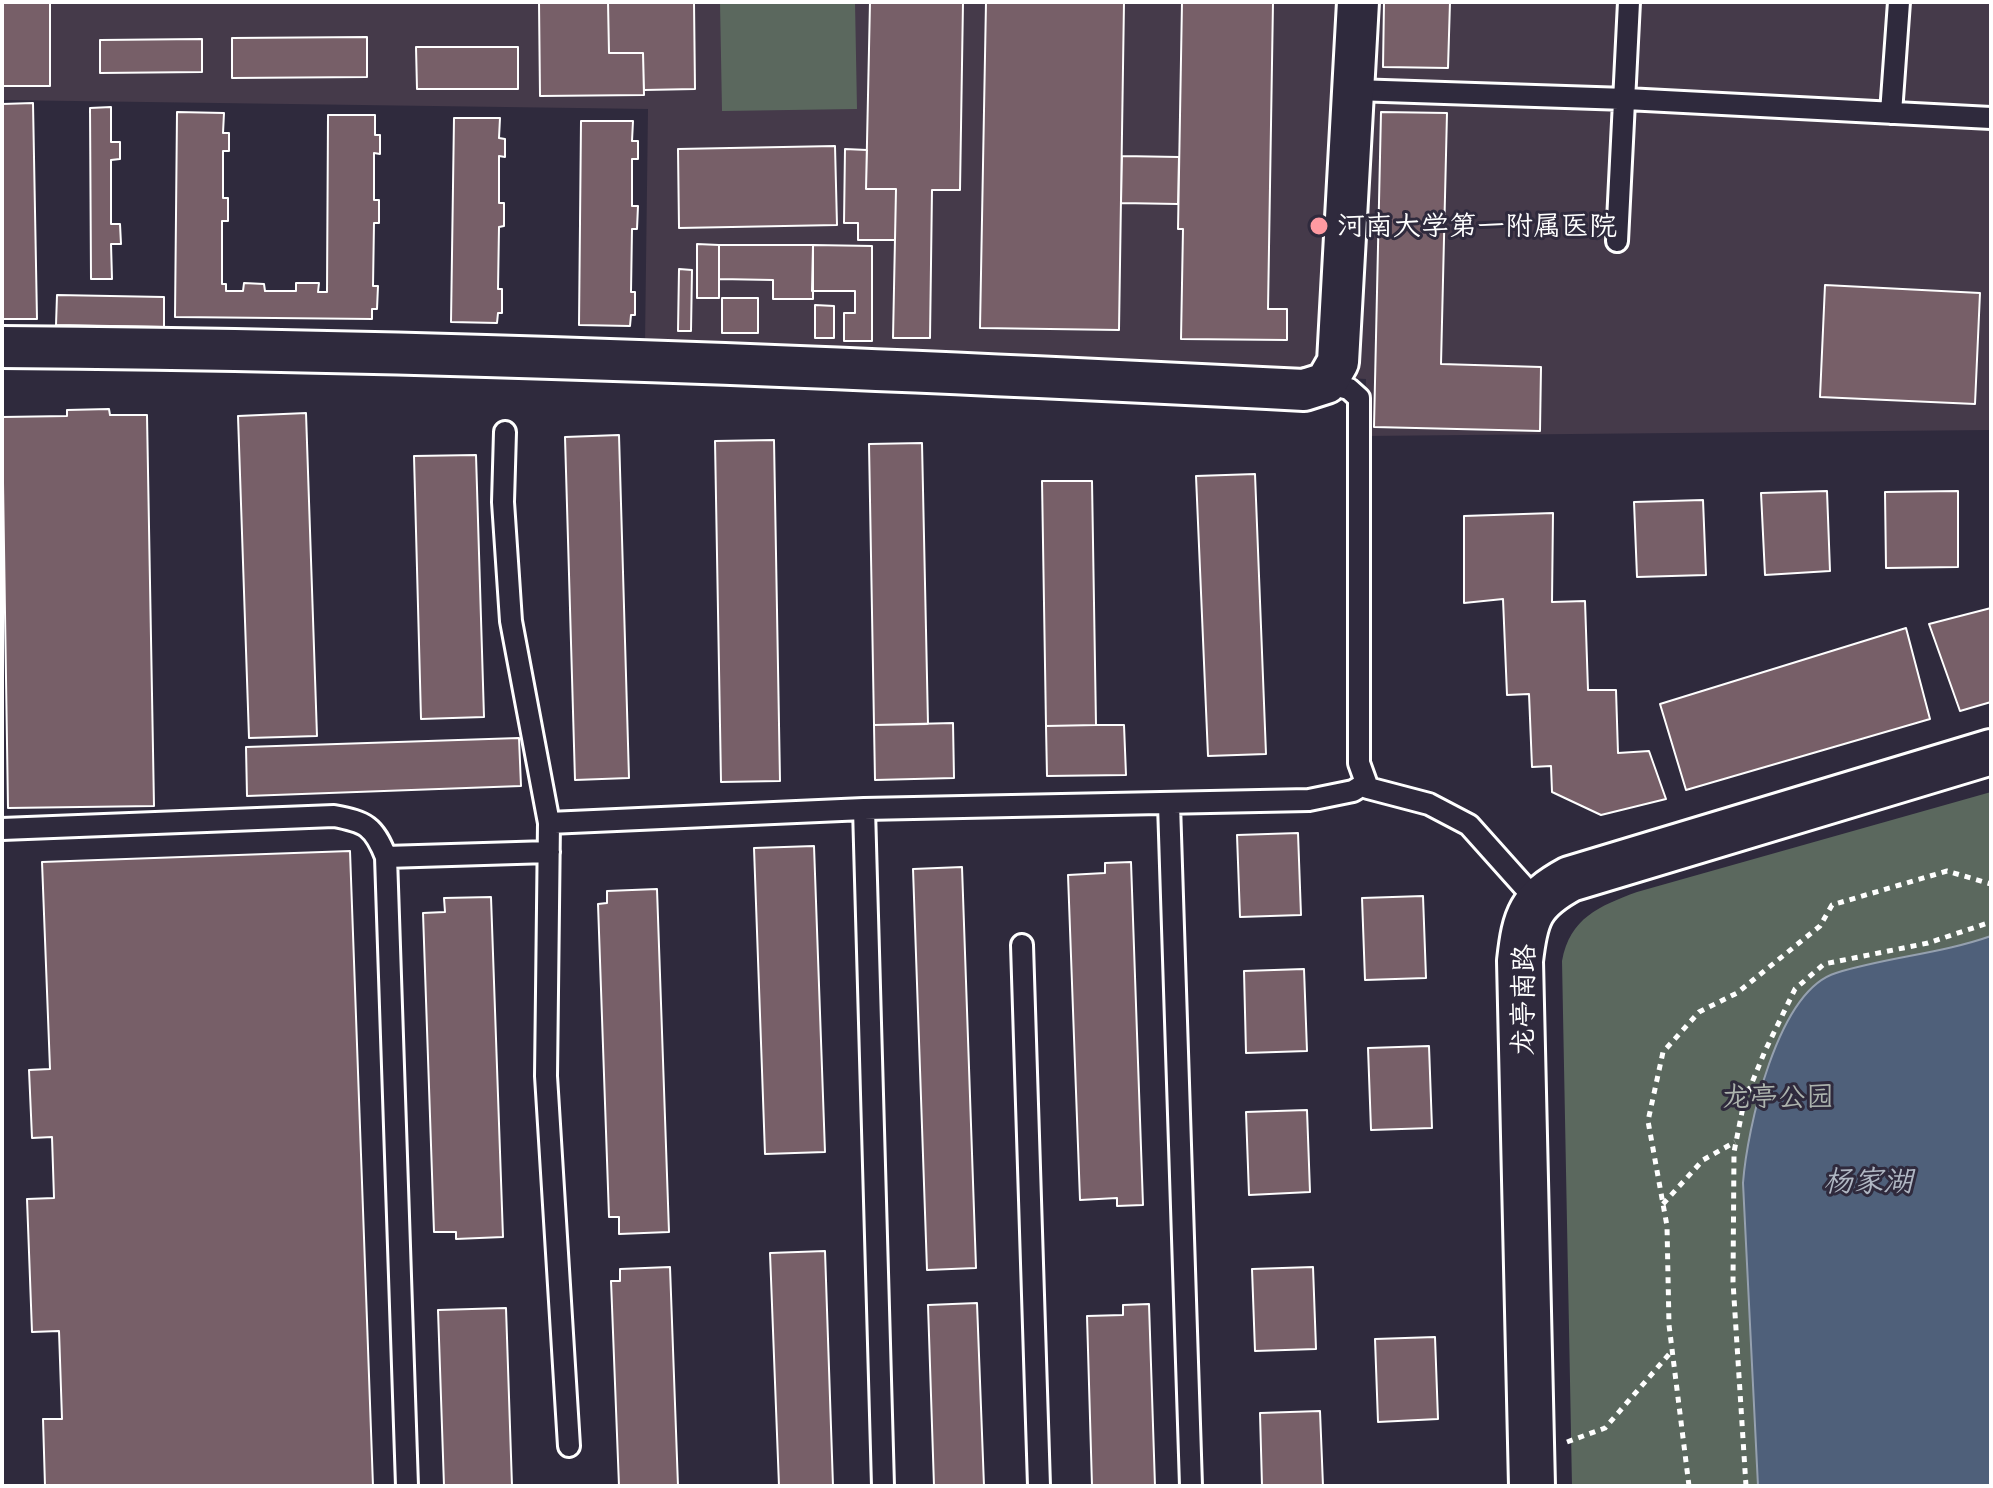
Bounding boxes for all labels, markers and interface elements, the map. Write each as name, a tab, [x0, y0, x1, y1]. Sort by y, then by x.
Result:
place label: 河南大学第一附属医院	[1337, 209, 1617, 243]
marker: 河南大学第一附属医院	[1308, 215, 1330, 237]
street label: 龙亭南路	[1506, 944, 1542, 1056]
park label: 龙亭公园	[1722, 1080, 1834, 1114]
water label: 杨家湖	[1823, 1164, 1913, 1200]

